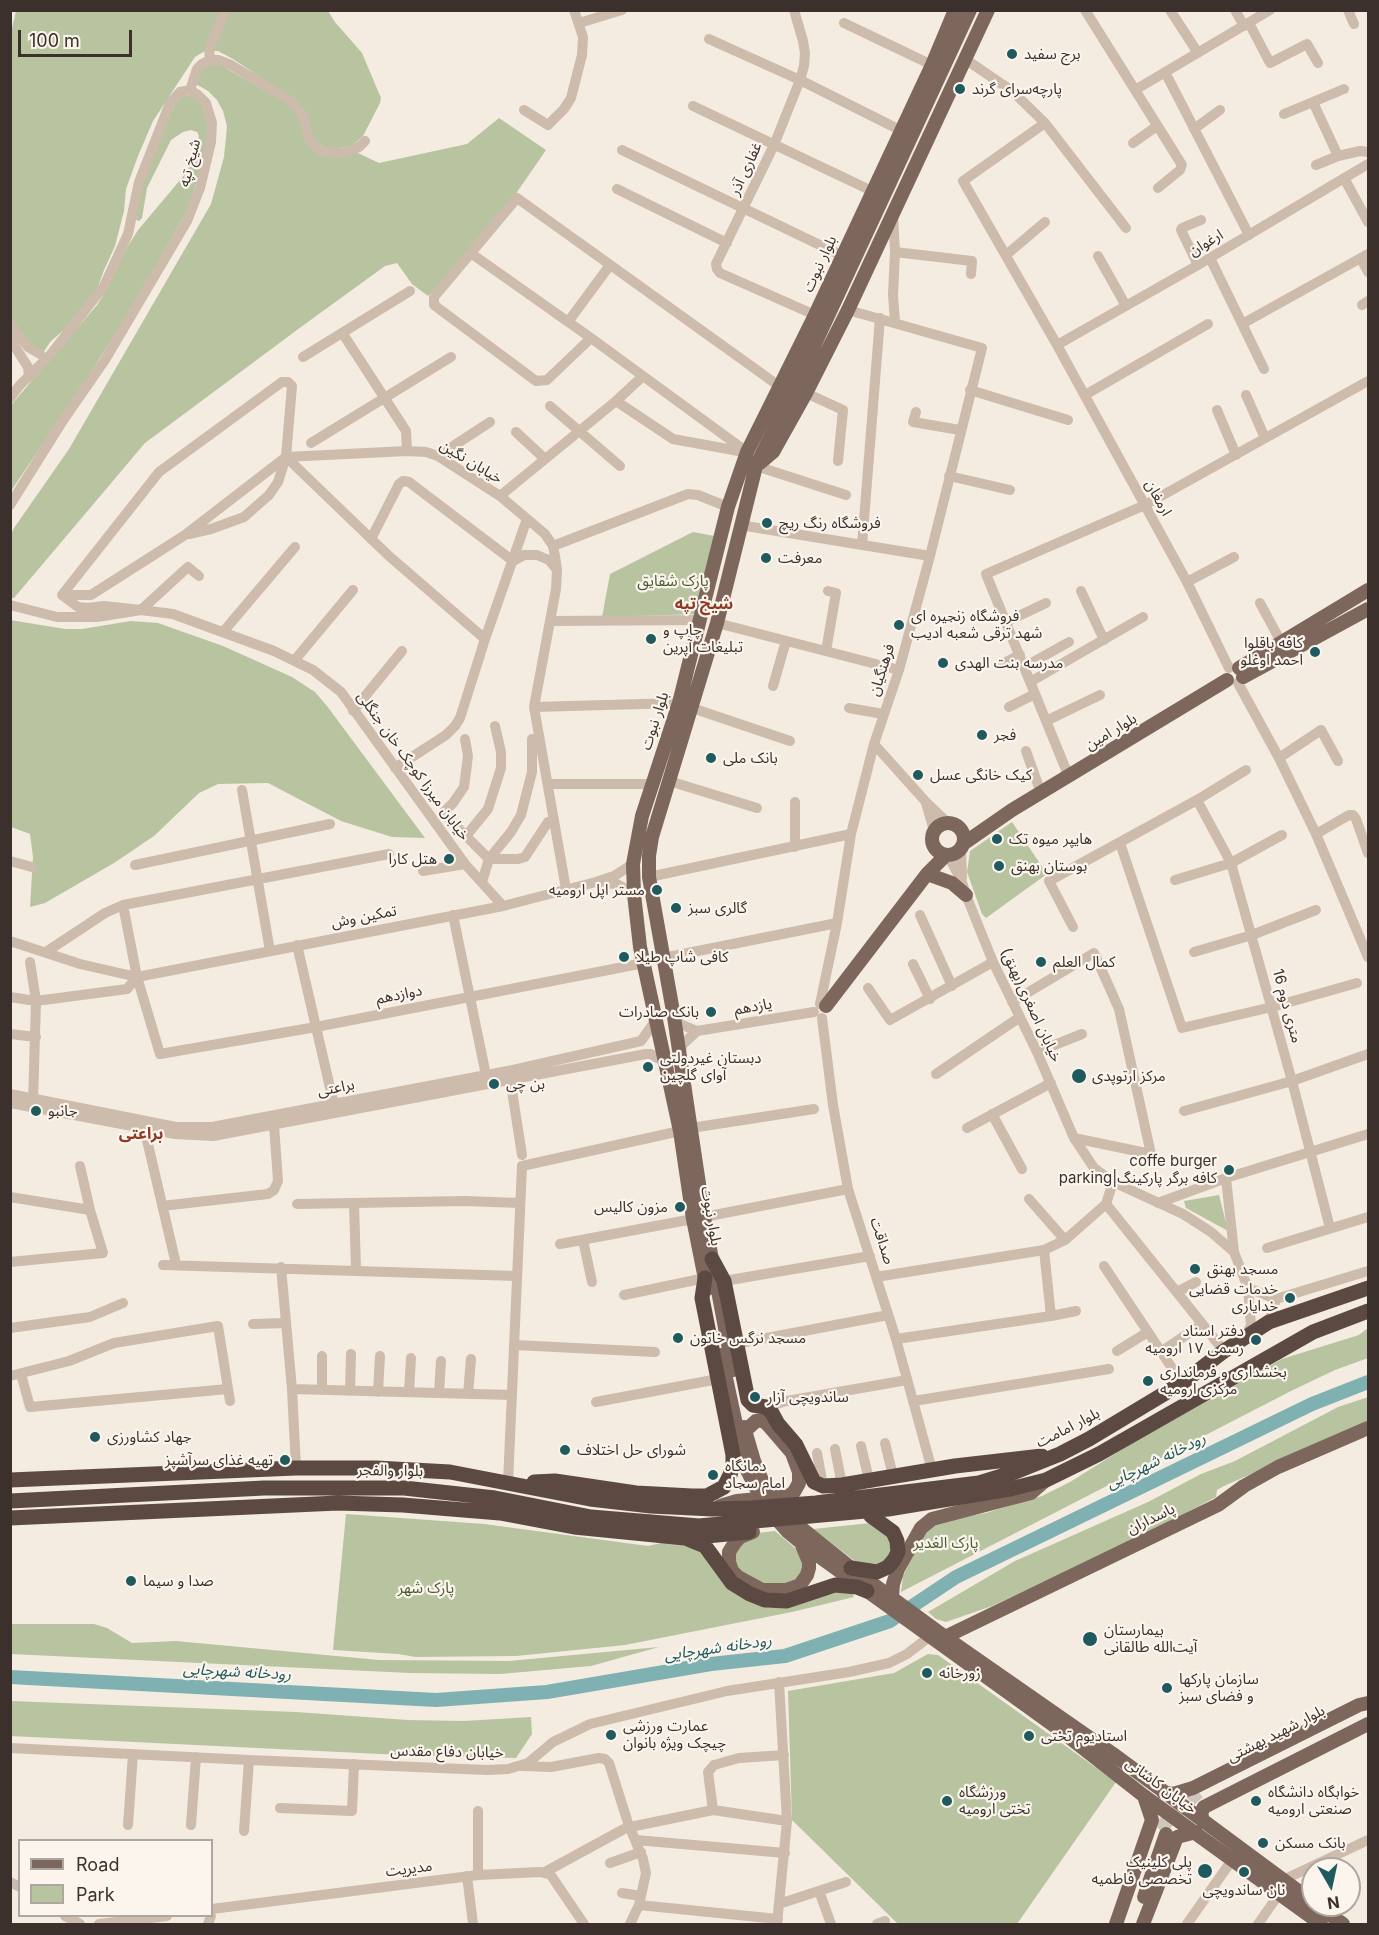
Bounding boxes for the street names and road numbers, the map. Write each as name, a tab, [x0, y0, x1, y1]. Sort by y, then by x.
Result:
street label: شیخ تپه	[175, 137, 205, 189]
street label: غفاری آذر	[726, 140, 766, 198]
street label: ارغوان	[1185, 226, 1227, 260]
street label: بلوار نبوت	[799, 233, 841, 295]
street label: خیابان نگین	[436, 436, 506, 488]
street label: ارمغان	[1141, 477, 1175, 519]
street label: فرهنگیان	[865, 642, 899, 698]
street label: خیابان میرزا کوچک خان جنگلی	[353, 688, 473, 844]
street label: بلوار نبوت	[637, 690, 673, 752]
street label: بلوار امین	[1082, 710, 1140, 754]
street label: تمکین وش	[330, 902, 398, 932]
street label: خیابان اصغری(بهنق)	[997, 945, 1065, 1065]
street label: 16 متری دوم	[1269, 967, 1305, 1045]
street label: دوازدهم	[374, 982, 424, 1008]
street label: یازدهم	[733, 995, 773, 1019]
street label: براعتی	[316, 1076, 356, 1100]
street label: بلوار نبوت	[697, 1185, 725, 1247]
street label: صداقت	[866, 1215, 898, 1267]
street label: بلوار امامت	[1033, 1404, 1103, 1452]
street label: بلوار والفجر	[357, 1461, 423, 1481]
street label: پاسداران	[1124, 1500, 1178, 1538]
street label: بلوار شهید بهشتی	[1224, 1702, 1328, 1766]
street label: خیابان دفاع مقدس	[390, 1742, 504, 1762]
street label: خیابان کاشانی	[1122, 1754, 1200, 1818]
street label: مدیریت	[385, 1857, 433, 1881]

